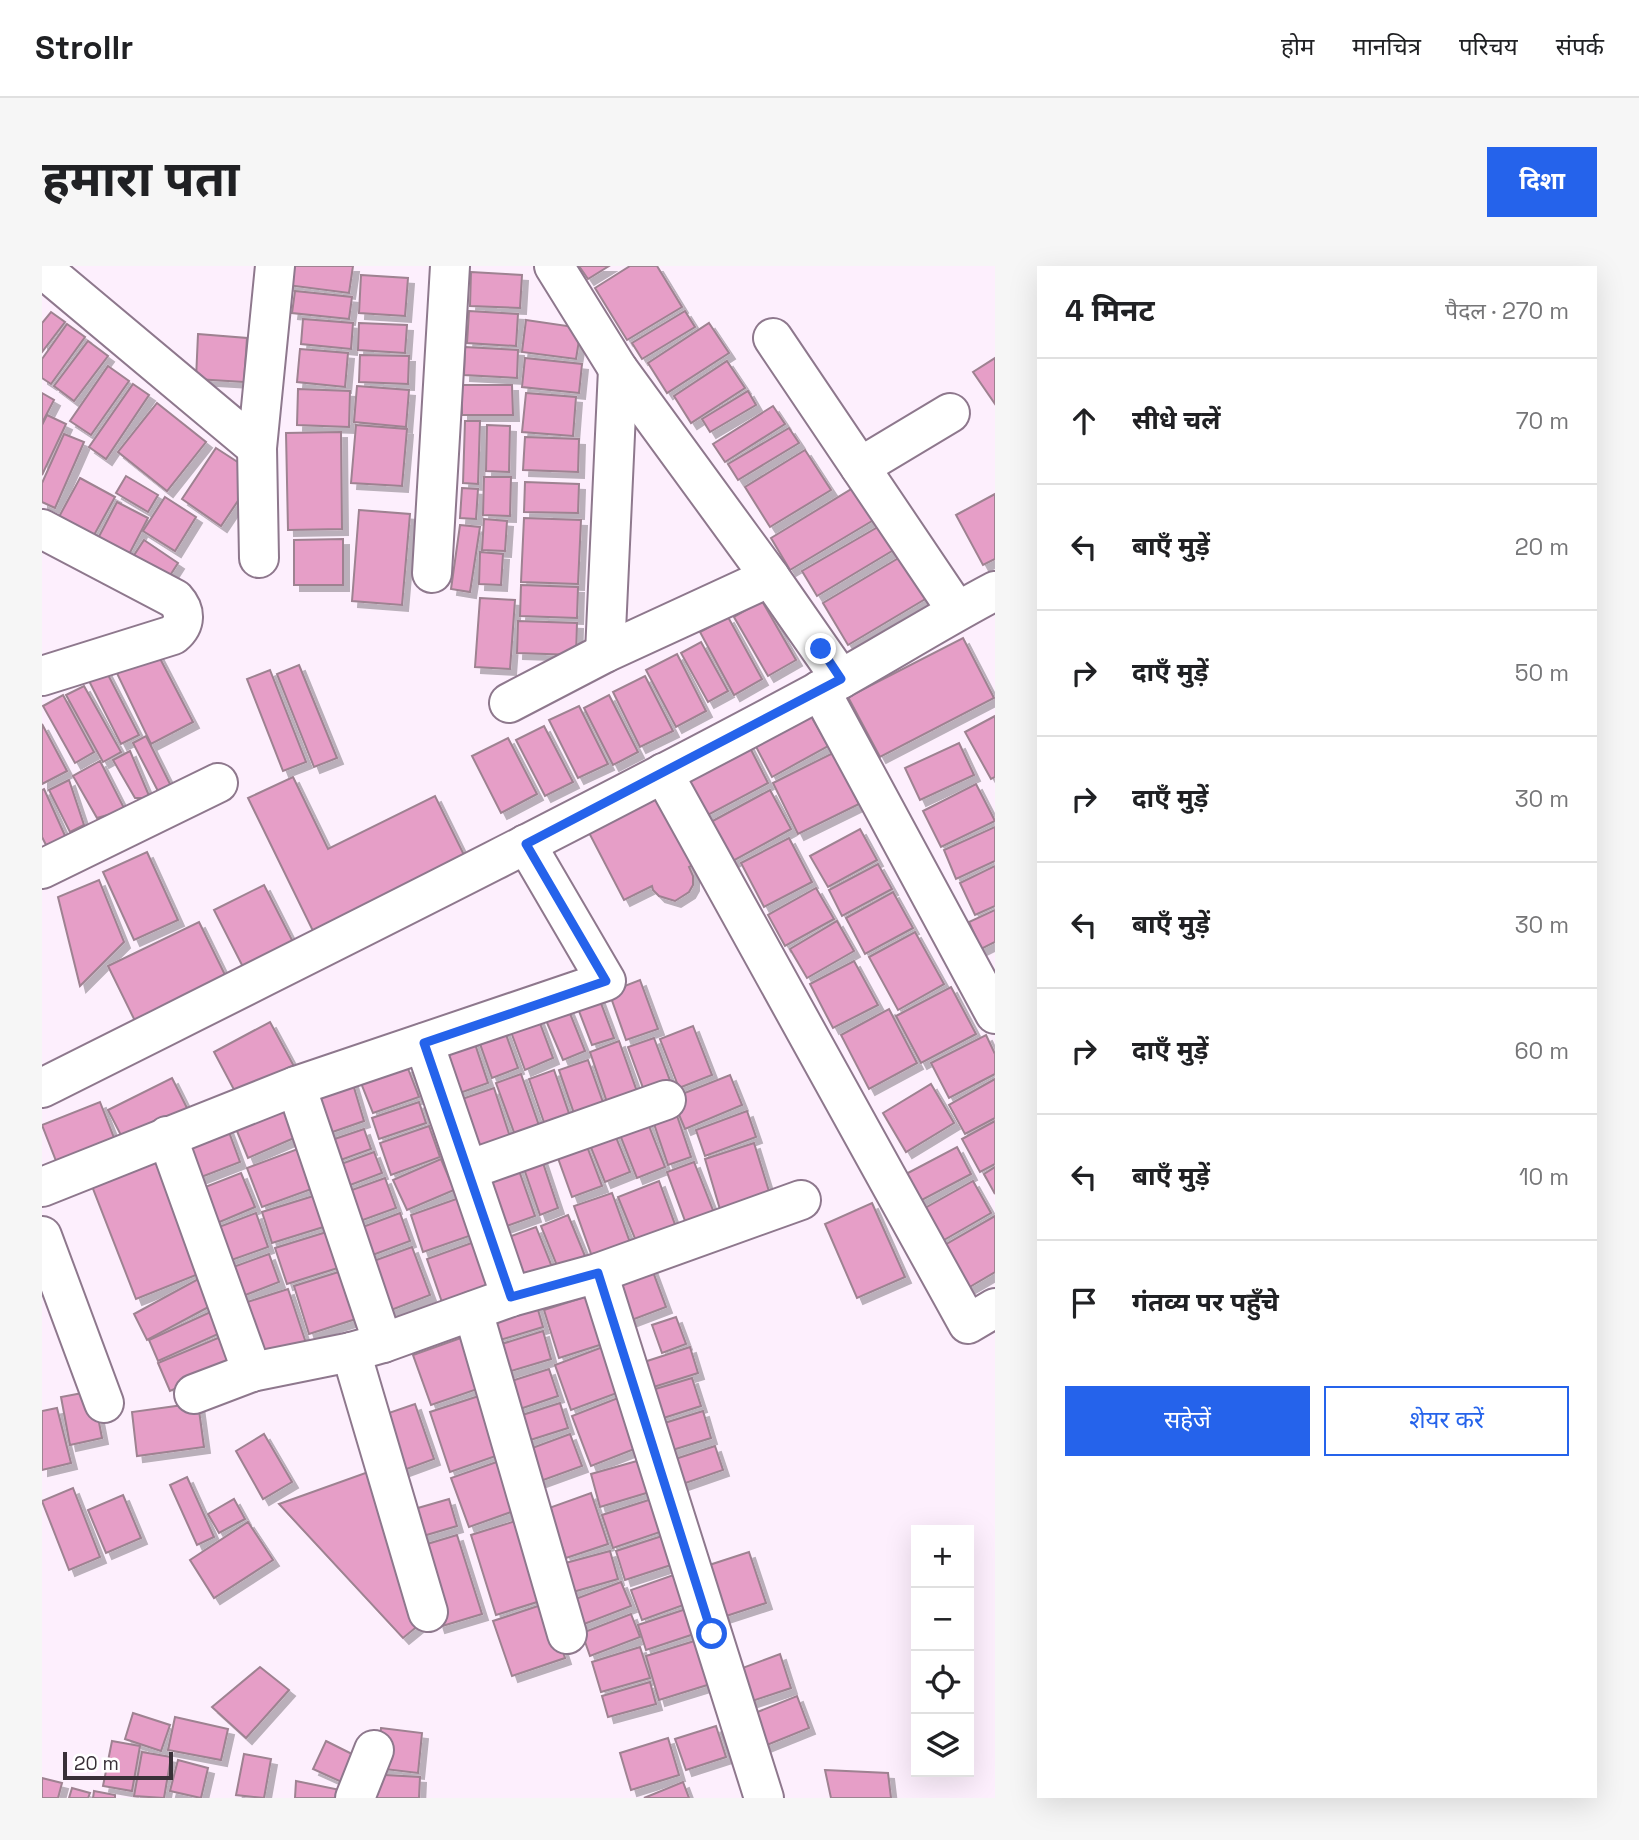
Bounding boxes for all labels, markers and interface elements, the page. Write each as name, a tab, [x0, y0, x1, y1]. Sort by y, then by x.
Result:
text: Strollr	[35, 27, 133, 69]
text: होम	[1281, 31, 1314, 62]
text: मानचित्र	[1352, 31, 1421, 62]
text: परिचय	[1459, 31, 1518, 62]
text: संपर्क	[1556, 31, 1604, 62]
button: दिशा	[1487, 147, 1597, 217]
text: हमारा पता	[42, 148, 239, 210]
text: 4 मिनट	[1065, 291, 1155, 330]
text: पैदल · 270 m	[1445, 296, 1569, 326]
icon: ahead	[1065, 402, 1103, 440]
text: सीधे चलें	[1132, 403, 1221, 437]
text: 70 m	[1516, 406, 1569, 436]
icon: left	[1065, 528, 1103, 566]
text: बाएँ मुड़ें	[1132, 529, 1210, 563]
text: 20 m	[1515, 532, 1569, 562]
route end	[805, 633, 836, 664]
icon: right	[1065, 654, 1103, 692]
text: दाएँ मुड़ें	[1132, 655, 1208, 689]
text: 50 m	[1515, 658, 1569, 688]
icon: right	[1065, 780, 1103, 818]
text: दाएँ मुड़ें	[1132, 781, 1208, 815]
text: 30 m	[1515, 784, 1569, 814]
icon: left	[1065, 906, 1103, 944]
text: बाएँ मुड़ें	[1132, 907, 1210, 941]
text: 30 m	[1515, 910, 1569, 940]
icon: right	[1065, 1032, 1103, 1070]
text: दाएँ मुड़ें	[1132, 1033, 1208, 1067]
text: 60 m	[1514, 1036, 1569, 1066]
icon: left	[1065, 1158, 1103, 1196]
text: बाएँ मुड़ें	[1132, 1159, 1210, 1193]
text: 10 m	[1519, 1162, 1569, 1192]
icon: arrive	[1065, 1284, 1103, 1322]
text: गंतव्य पर पहुँचे	[1132, 1285, 1279, 1319]
button: सहेजें	[1065, 1386, 1310, 1456]
button: शेयर करें	[1324, 1386, 1569, 1456]
map controls	[911, 1525, 974, 1777]
button: +	[911, 1525, 974, 1588]
button: −	[911, 1588, 974, 1651]
route start	[696, 1618, 727, 1649]
button: locate	[911, 1651, 974, 1714]
button: layers	[911, 1714, 974, 1777]
scale bar	[63, 1749, 173, 1781]
text: 20 m	[74, 1751, 119, 1776]

